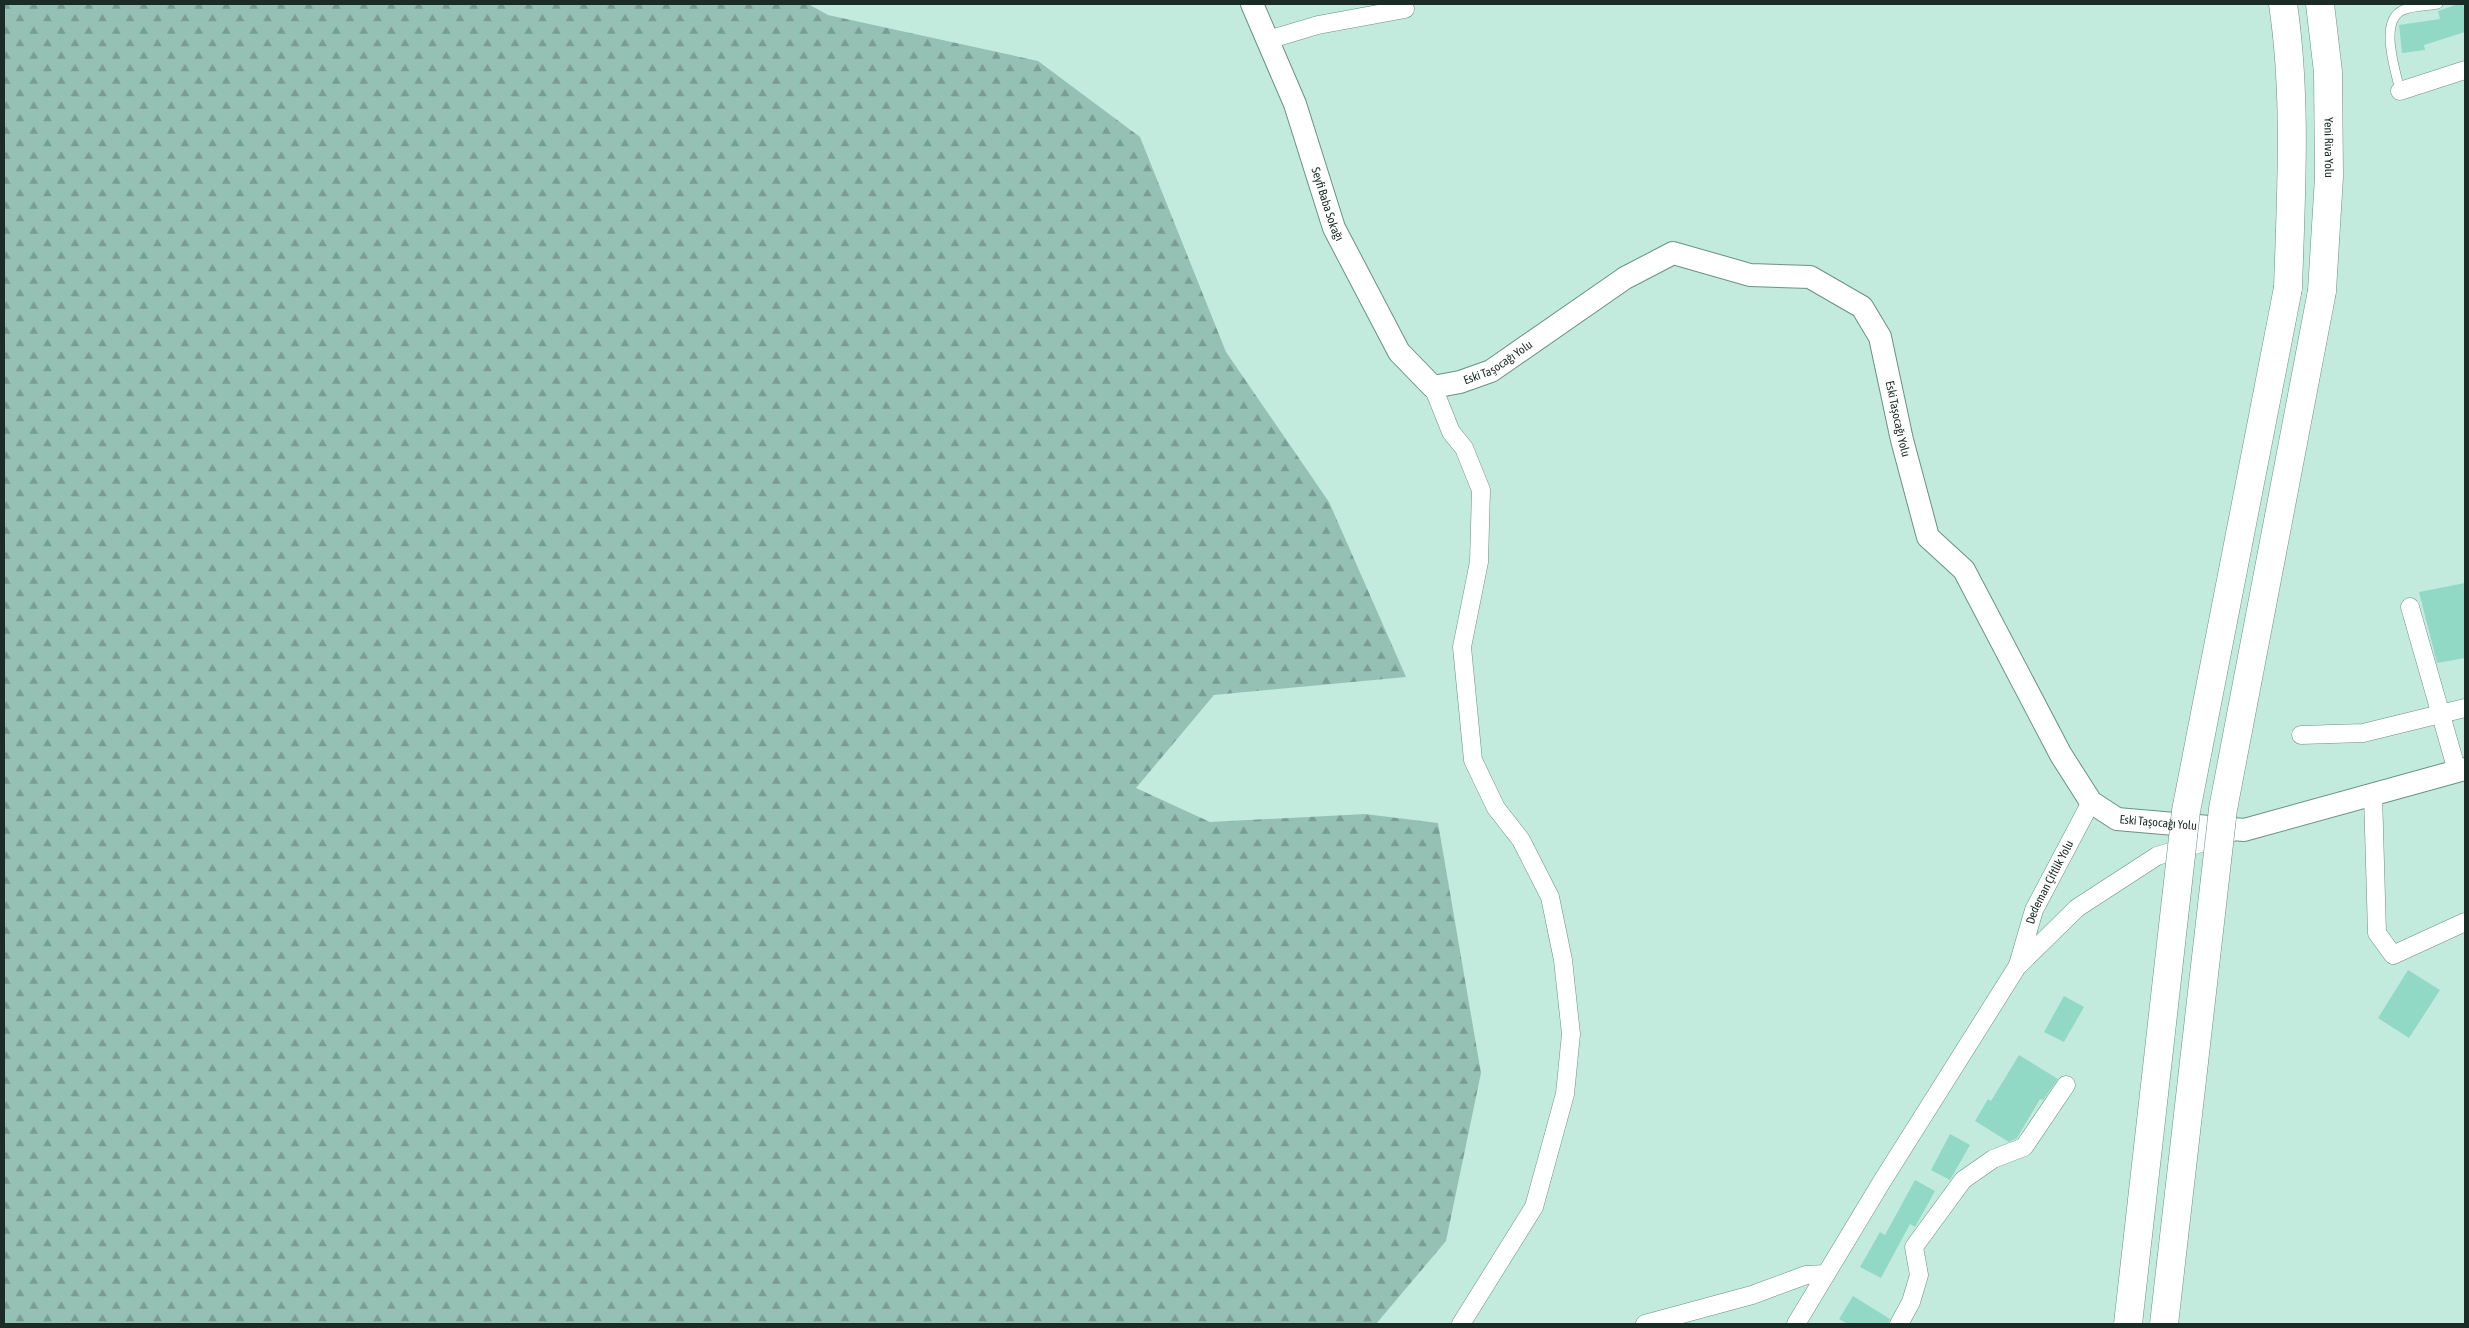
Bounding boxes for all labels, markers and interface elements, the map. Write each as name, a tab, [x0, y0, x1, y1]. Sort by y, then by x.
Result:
street label: Yeni Riva Yolu	[2321, 117, 2336, 178]
street label: Seyfi Baba Sokağı	[1308, 166, 1346, 243]
street label: Eski Taşocağı Yolu	[1462, 337, 1535, 387]
street label: Eski Taşocağı Yolu	[1883, 379, 1913, 459]
street label: Eski Taşocağı Yolu	[2119, 812, 2198, 833]
street label: Dedeman Çiftlik Yolu	[2023, 838, 2077, 926]

